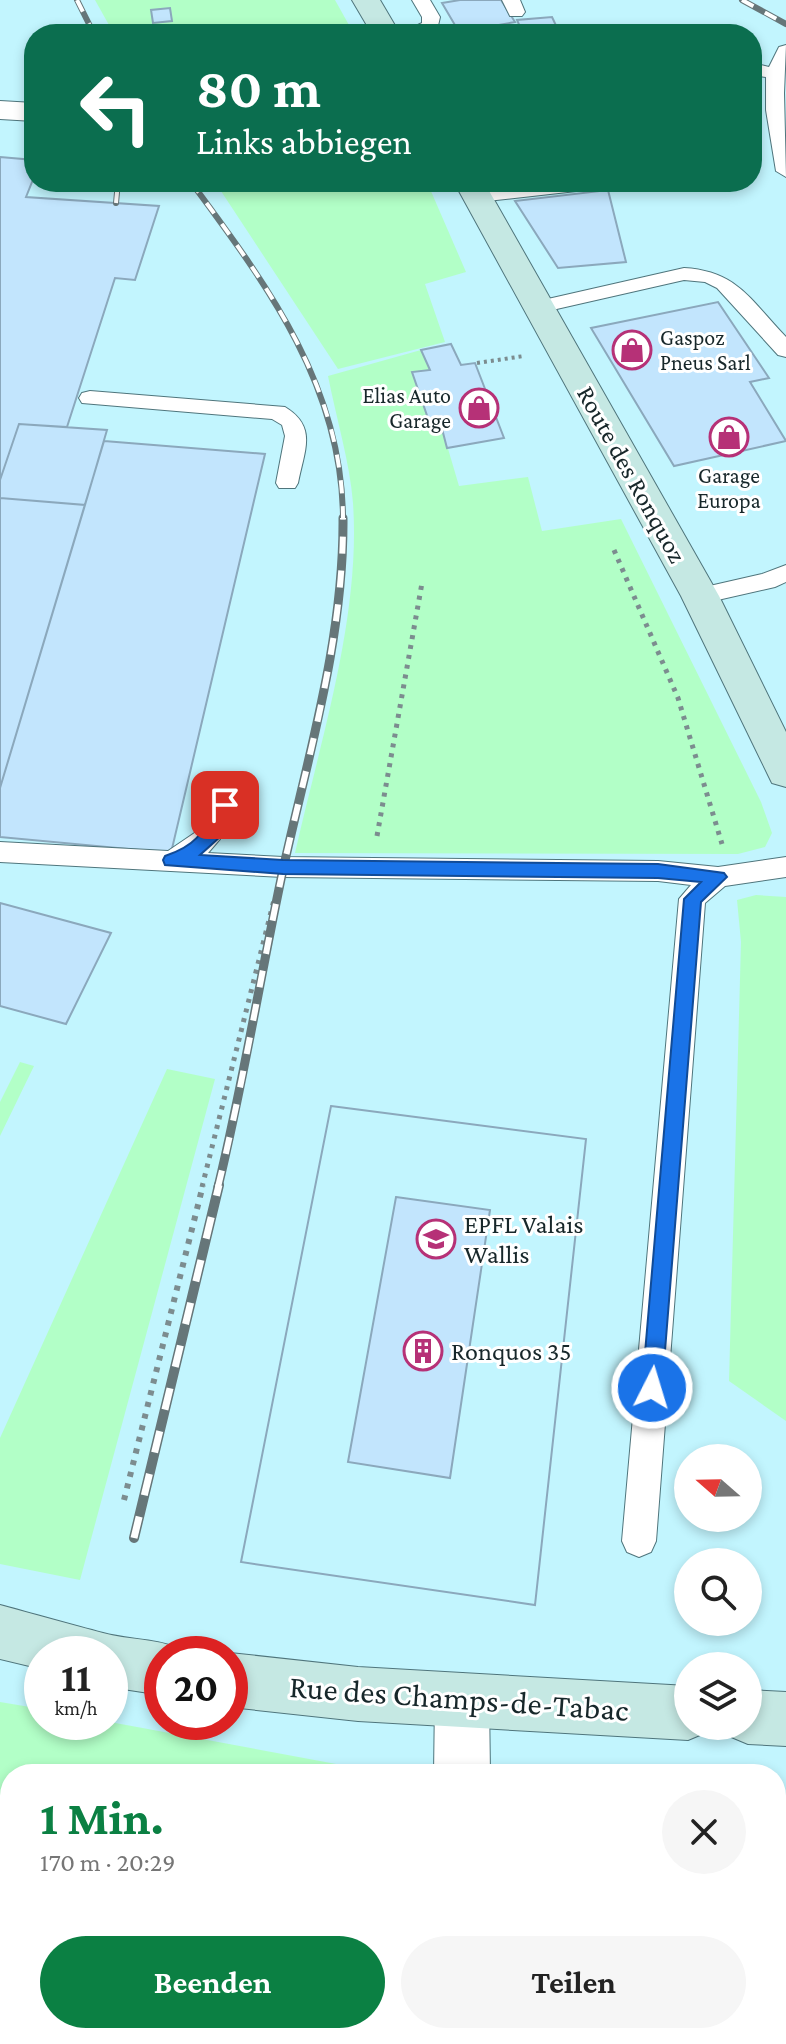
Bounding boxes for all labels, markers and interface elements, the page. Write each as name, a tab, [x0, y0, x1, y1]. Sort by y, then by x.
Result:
icon: left	[64, 56, 168, 160]
text: 80 m	[196, 57, 321, 119]
text: Links abbiegen	[196, 122, 412, 162]
place label: Gaspoz Pneus Sarl	[660, 325, 751, 375]
shop icon: Gaspoz Pneus Sarl	[611, 329, 653, 371]
street label: Route des Ronquoz	[571, 381, 692, 568]
place label: Elias Auto Garage	[363, 383, 451, 433]
shop icon: Elias Auto Garage	[458, 387, 500, 429]
shop icon: Garage Europa	[708, 416, 750, 458]
place label: Garage Europa	[697, 463, 761, 513]
pin	[191, 771, 259, 839]
icon: arrive	[203, 783, 247, 827]
place label: EPFL Valais Wallis	[464, 1210, 583, 1269]
school or university icon: EPFL Valais Wallis	[415, 1218, 457, 1260]
building icon: Ronquos 35	[402, 1330, 444, 1372]
place label: Ronquos 35	[451, 1337, 572, 1366]
position arrow	[610, 1346, 694, 1430]
north arrow	[674, 1444, 762, 1532]
map controls	[674, 1444, 762, 1740]
button: search	[674, 1548, 762, 1636]
speed limit sign: 20	[144, 1636, 248, 1740]
button: layers	[674, 1652, 762, 1740]
text: 11	[61, 1655, 91, 1700]
street label: Rue des Champs-de-Tabac	[288, 1668, 630, 1728]
text: km/h	[54, 1697, 98, 1719]
button: close	[662, 1790, 746, 1874]
text: 1 Min.	[40, 1791, 164, 1844]
text: 170 m · 20:29	[40, 1848, 175, 1877]
button: Beenden	[40, 1936, 385, 2028]
button: Teilen	[401, 1936, 746, 2028]

